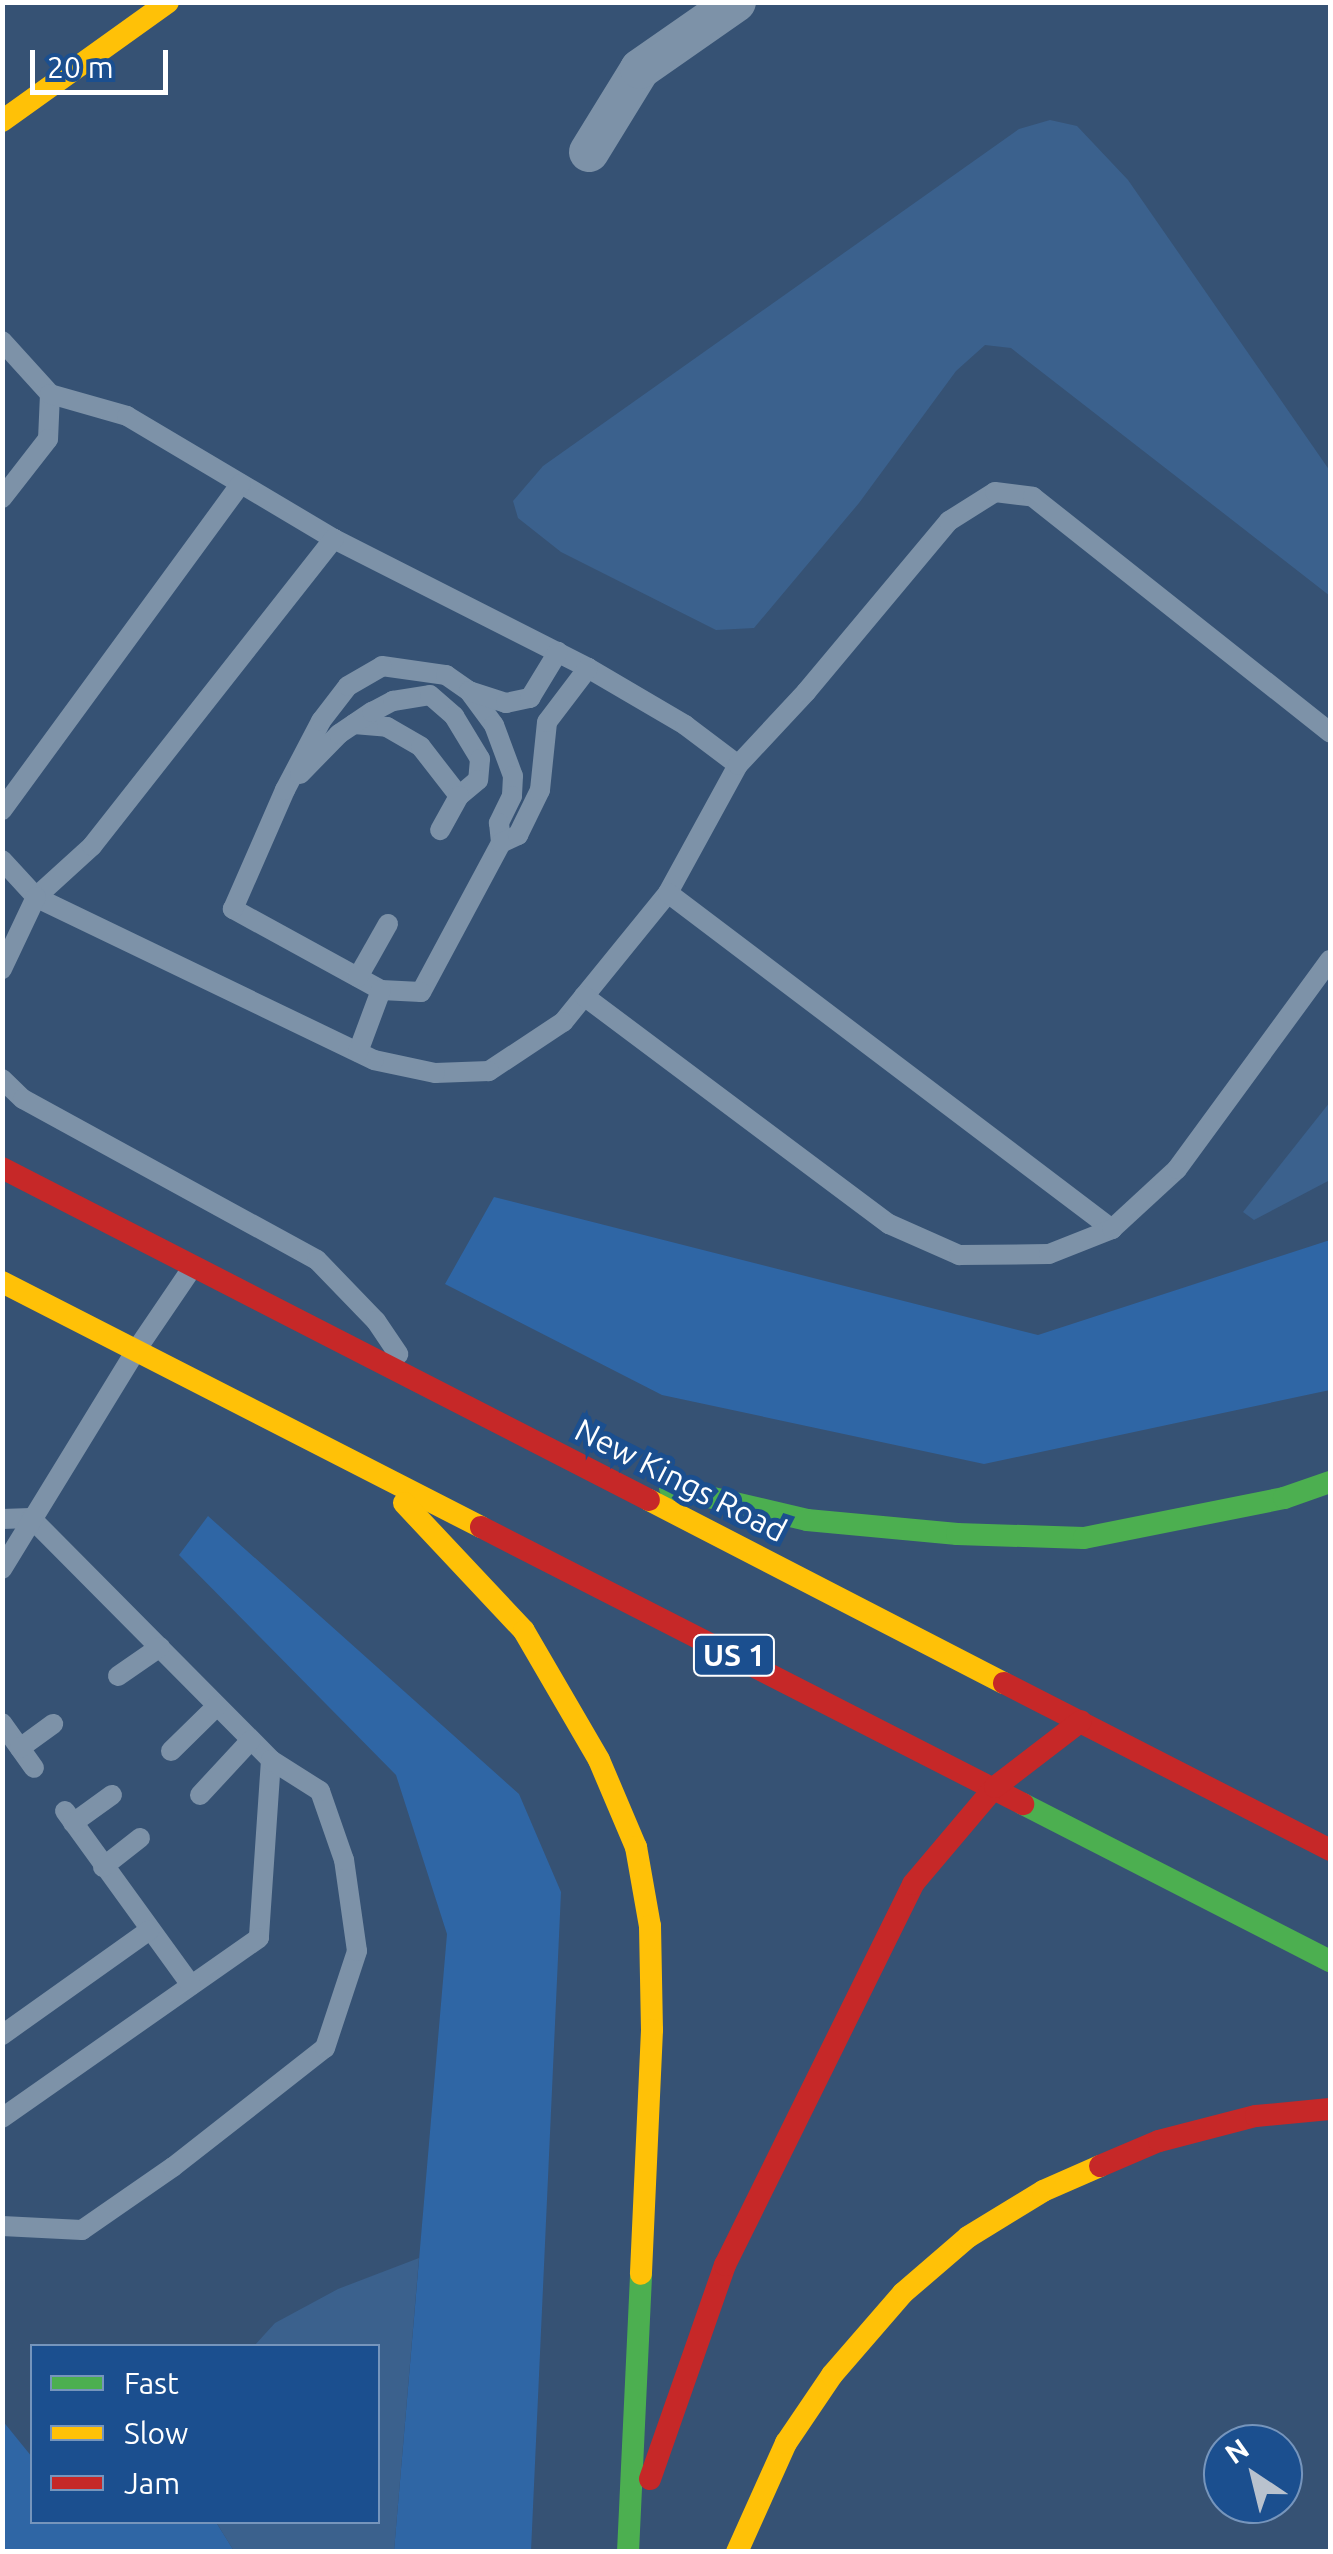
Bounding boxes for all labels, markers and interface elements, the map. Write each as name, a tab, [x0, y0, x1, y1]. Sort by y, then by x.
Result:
scale bar	[35, 30, 172, 92]
text: 20 m	[47, 50, 114, 84]
street label: New Kings Road	[569, 1410, 793, 1550]
road number: US 1	[692, 1630, 776, 1680]
legend	[30, 2344, 380, 2524]
text: Fast	[124, 2366, 179, 2400]
text: Slow	[124, 2416, 188, 2450]
north arrow	[1203, 2424, 1303, 2524]
text: N	[1219, 2432, 1254, 2469]
text: Jam	[124, 2466, 180, 2500]

